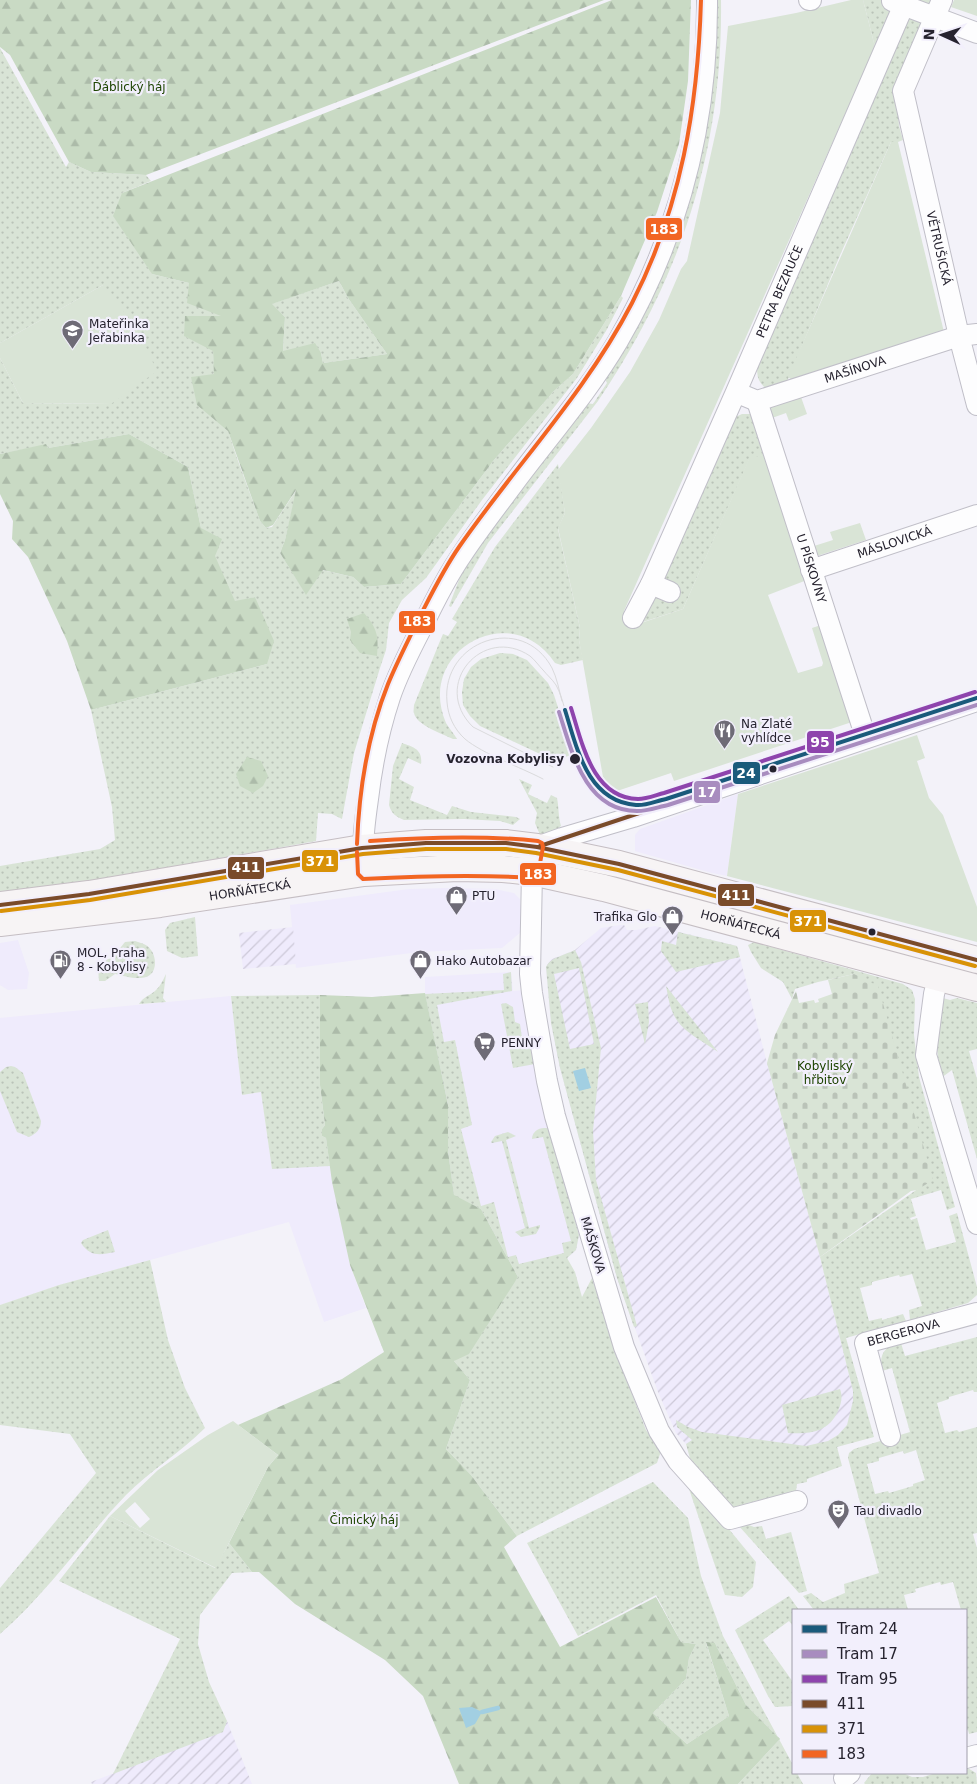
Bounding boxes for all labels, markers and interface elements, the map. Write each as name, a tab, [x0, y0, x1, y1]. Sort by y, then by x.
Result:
north arrow	[917, 10, 967, 60]
text: N	[921, 28, 937, 41]
park label: Ďáblický háj	[92, 79, 166, 94]
street label: VĚTRUŠICKÁ	[924, 209, 955, 287]
line badge: 183	[645, 217, 683, 241]
text: 183	[649, 221, 679, 237]
street label: PETRA BEZRUČE	[753, 243, 806, 340]
place label: Mateřinka Jeřabinka	[88, 317, 149, 345]
school or university icon: Mateřinka Jeřabinka	[61, 319, 85, 350]
street label: MAŠÍNOVA	[823, 353, 888, 386]
street label: MÁSLOVICKÁ	[855, 522, 934, 561]
street label: U PÍSKOVNY	[793, 532, 829, 606]
line badge: 183	[398, 610, 436, 634]
text: 183	[402, 613, 432, 629]
place label: Na Zlaté vyhlídce	[741, 717, 792, 745]
restaurant icon: Na Zlaté vyhlídce	[713, 719, 737, 750]
line badge: 95	[806, 730, 835, 754]
text: 95	[810, 734, 830, 750]
place label: Vozovna Kobylisy	[446, 752, 564, 766]
marker: Vozovna Kobylisy	[568, 752, 582, 766]
line badge: 24	[732, 761, 761, 785]
unlabelled marker	[768, 764, 778, 774]
text: 24	[736, 765, 756, 781]
line badge: 17	[693, 780, 721, 804]
text: 17	[697, 784, 717, 800]
line badge: 371	[301, 849, 339, 873]
text: 371	[305, 853, 335, 869]
line badge: 411	[227, 856, 265, 880]
text: 411	[231, 859, 261, 875]
line badge: 183	[519, 862, 557, 886]
text: 183	[523, 866, 553, 882]
street label: HORŇÁTECKÁ	[208, 876, 292, 903]
line badge: 411	[717, 883, 755, 907]
shop icon: PTU	[444, 884, 468, 915]
text: 411	[721, 887, 751, 903]
place label: PTU	[472, 889, 495, 903]
shop icon: Trafika Glo	[661, 905, 685, 936]
street label: HORŇÁTECKÁ	[699, 907, 783, 942]
line badge: 371	[789, 909, 827, 933]
place label: Trafika Glo	[593, 910, 657, 924]
text: 371	[793, 913, 823, 929]
unlabelled marker	[867, 927, 877, 937]
place label: MOL, Praha 8 - Kobylisy	[77, 946, 146, 974]
fuel station icon: MOL, Praha 8 - Kobylisy	[49, 948, 73, 979]
shop icon: Hako Autobazar	[408, 949, 432, 980]
place label: Hako Autobazar	[436, 954, 532, 968]
supermarket icon: PENNY	[473, 1031, 497, 1062]
place label: PENNY	[501, 1036, 542, 1050]
park label: Kobyliský hřbitov	[797, 1059, 853, 1087]
street label: MAŠKOVA	[578, 1215, 609, 1276]
street label: BERGEROVA	[866, 1316, 942, 1349]
theatre icon: Tau divadlo	[826, 1499, 850, 1530]
place label: Tau divadlo	[853, 1504, 922, 1518]
park label: Čimický háj	[329, 1512, 399, 1527]
legend	[792, 1609, 967, 1774]
text: Tram 24	[836, 1620, 898, 1638]
text: Tram 17	[836, 1645, 898, 1663]
text: Tram 95	[836, 1670, 898, 1688]
text: 411	[837, 1695, 866, 1713]
text: 371	[837, 1720, 866, 1738]
text: 183	[837, 1745, 866, 1763]

